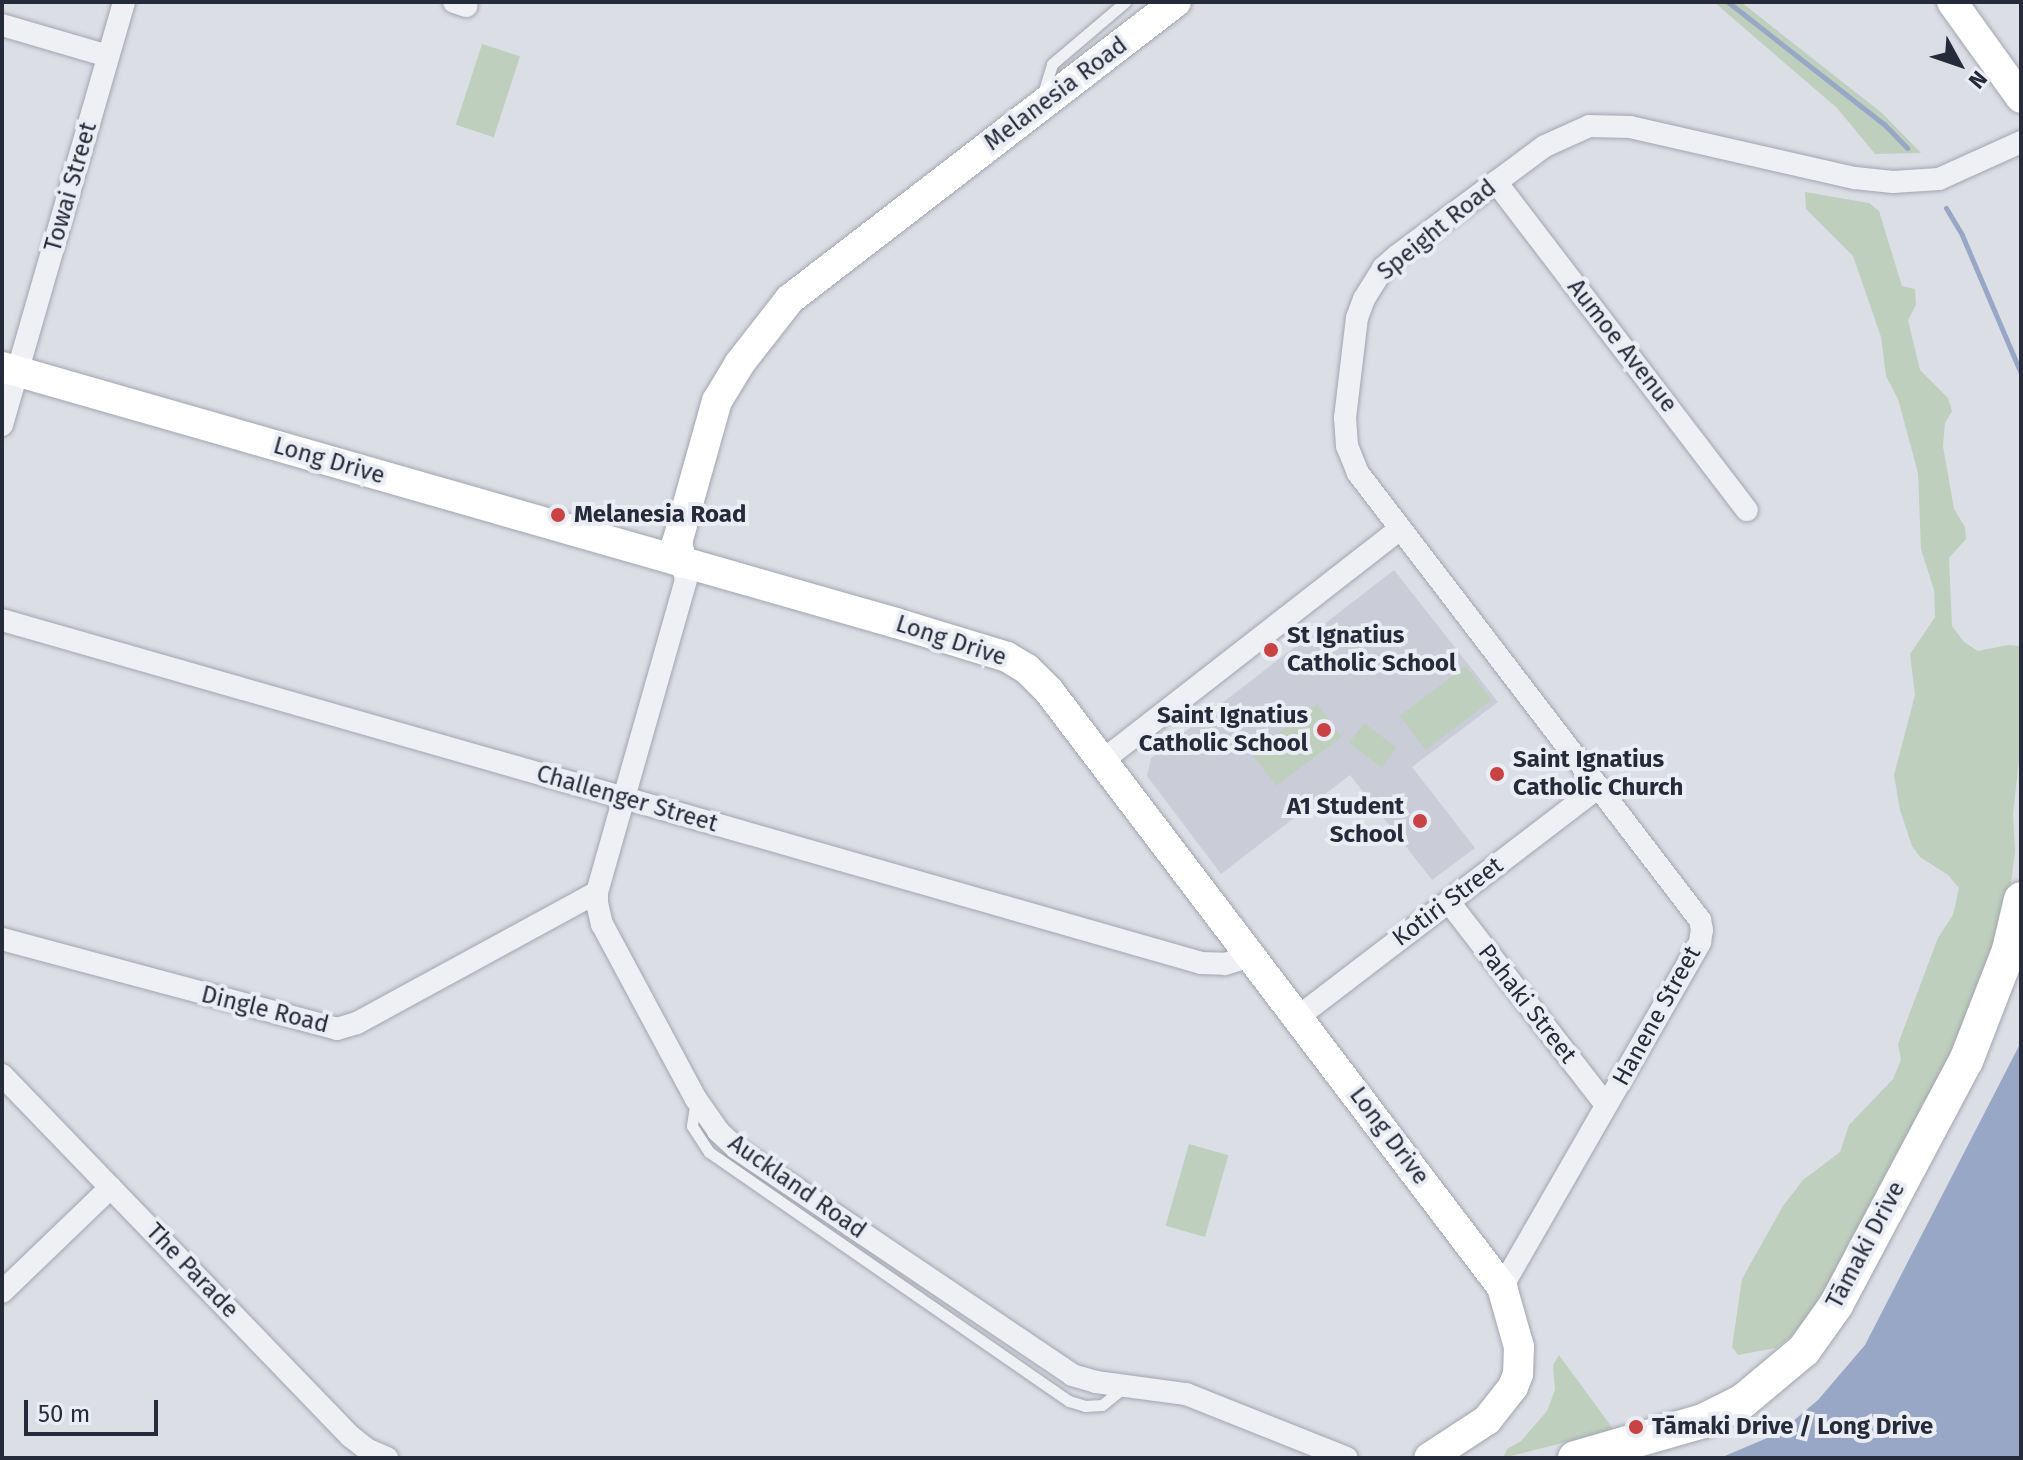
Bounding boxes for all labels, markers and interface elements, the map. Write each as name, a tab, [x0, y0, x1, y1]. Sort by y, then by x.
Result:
north arrow	[1919, 24, 1999, 104]
street label: Melanesia Road	[979, 31, 1133, 157]
text: N	[1963, 65, 1993, 94]
street label: Towai Street	[39, 119, 103, 255]
street label: Speight Road	[1372, 173, 1502, 287]
street label: Aumoe Avenue	[1561, 274, 1683, 418]
street label: Long Drive	[270, 431, 388, 491]
place label: Melanesia Road	[574, 501, 746, 529]
marker: Melanesia Road	[549, 506, 567, 524]
street label: Long Drive	[892, 610, 1010, 672]
place label: St Ignatius Catholic School	[1287, 622, 1456, 678]
marker: St Ignatius Catholic School	[1262, 641, 1280, 659]
place label: Saint Ignatius Catholic School	[1139, 702, 1308, 758]
marker: Saint Ignatius Catholic School	[1315, 721, 1333, 739]
place label: Saint Ignatius Catholic Church	[1513, 746, 1683, 802]
street label: Challenger Street	[533, 759, 721, 839]
marker: Saint Ignatius Catholic Church	[1488, 765, 1506, 783]
place label: A1 Student School	[1287, 793, 1404, 849]
marker: A1 Student School	[1411, 812, 1429, 830]
street label: Kotiri Street	[1387, 851, 1509, 953]
street label: Pahaki Street	[1472, 939, 1582, 1069]
street label: Hanene Street	[1607, 941, 1707, 1091]
street label: Dingle Road	[198, 980, 332, 1040]
street label: Long Drive	[1343, 1082, 1435, 1190]
street label: Auckland Road	[723, 1129, 871, 1245]
street label: Tāmaki Drive	[1821, 1177, 1911, 1313]
street label: The Parade	[140, 1218, 244, 1324]
scale bar	[28, 1384, 162, 1434]
text: 50 m	[38, 1400, 90, 1428]
place label: Tāmaki Drive / Long Drive	[1652, 1413, 1933, 1441]
marker: Tāmaki Drive / Long Drive	[1627, 1418, 1645, 1436]

